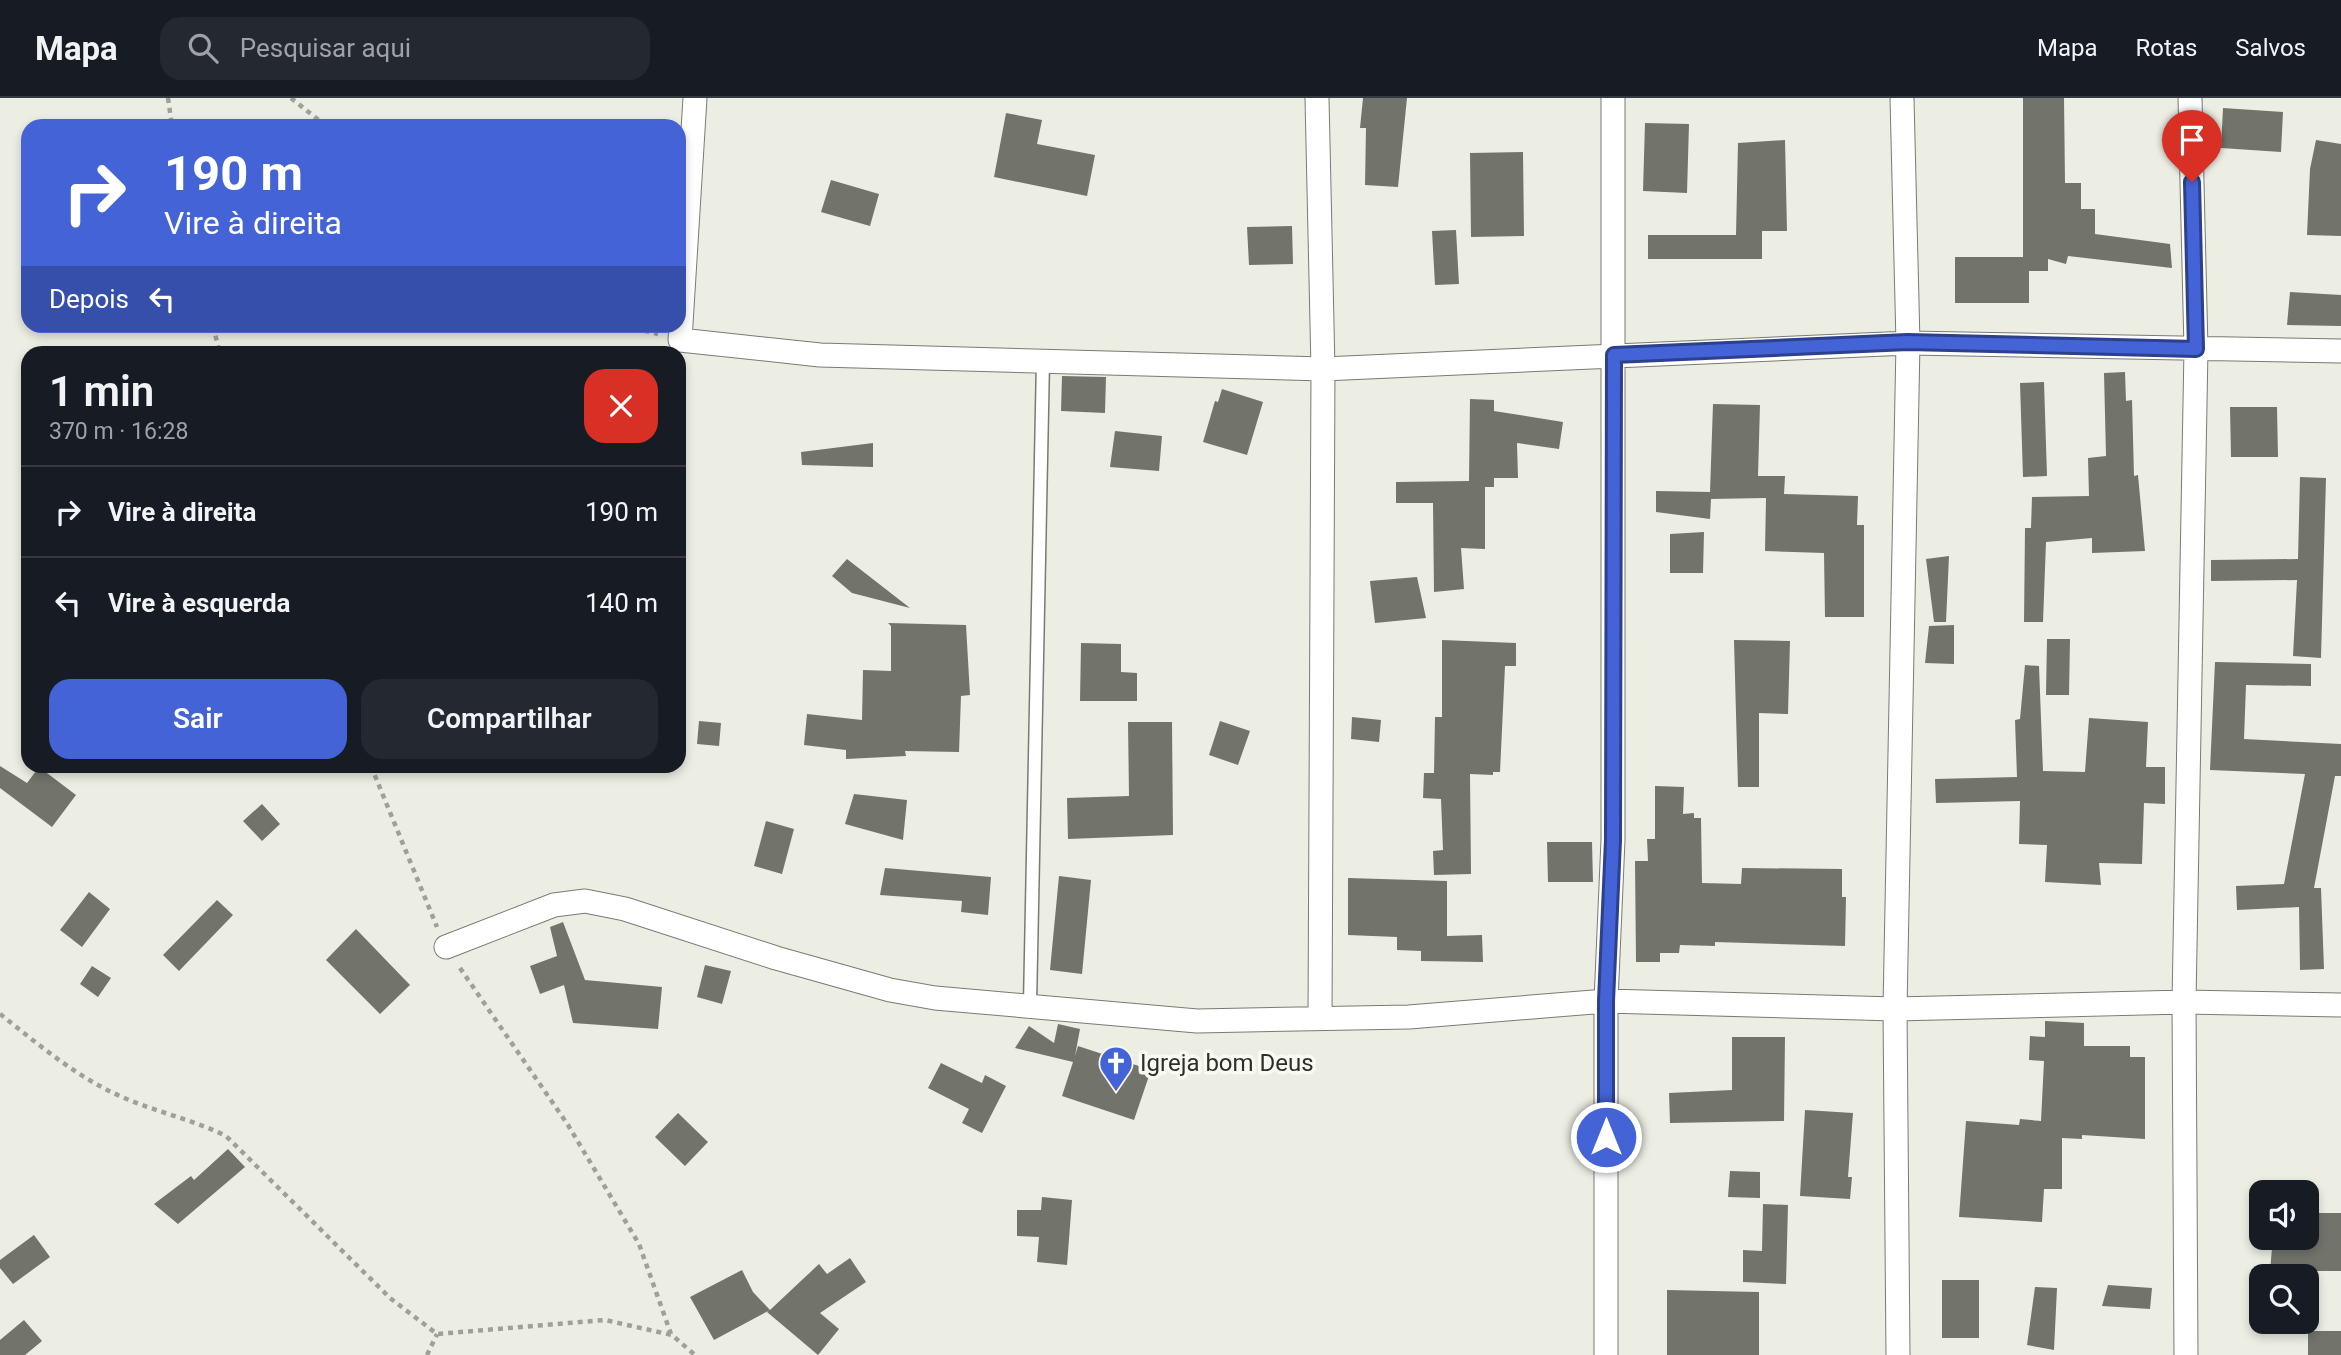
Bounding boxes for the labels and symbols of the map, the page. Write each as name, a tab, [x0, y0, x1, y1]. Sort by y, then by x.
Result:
pin	[2162, 110, 2222, 182]
church icon: Igreja bom Deus	[1097, 1044, 1135, 1093]
place label: Igreja bom Deus	[1140, 1049, 1314, 1077]
position arrow	[1569, 1100, 1643, 1174]

